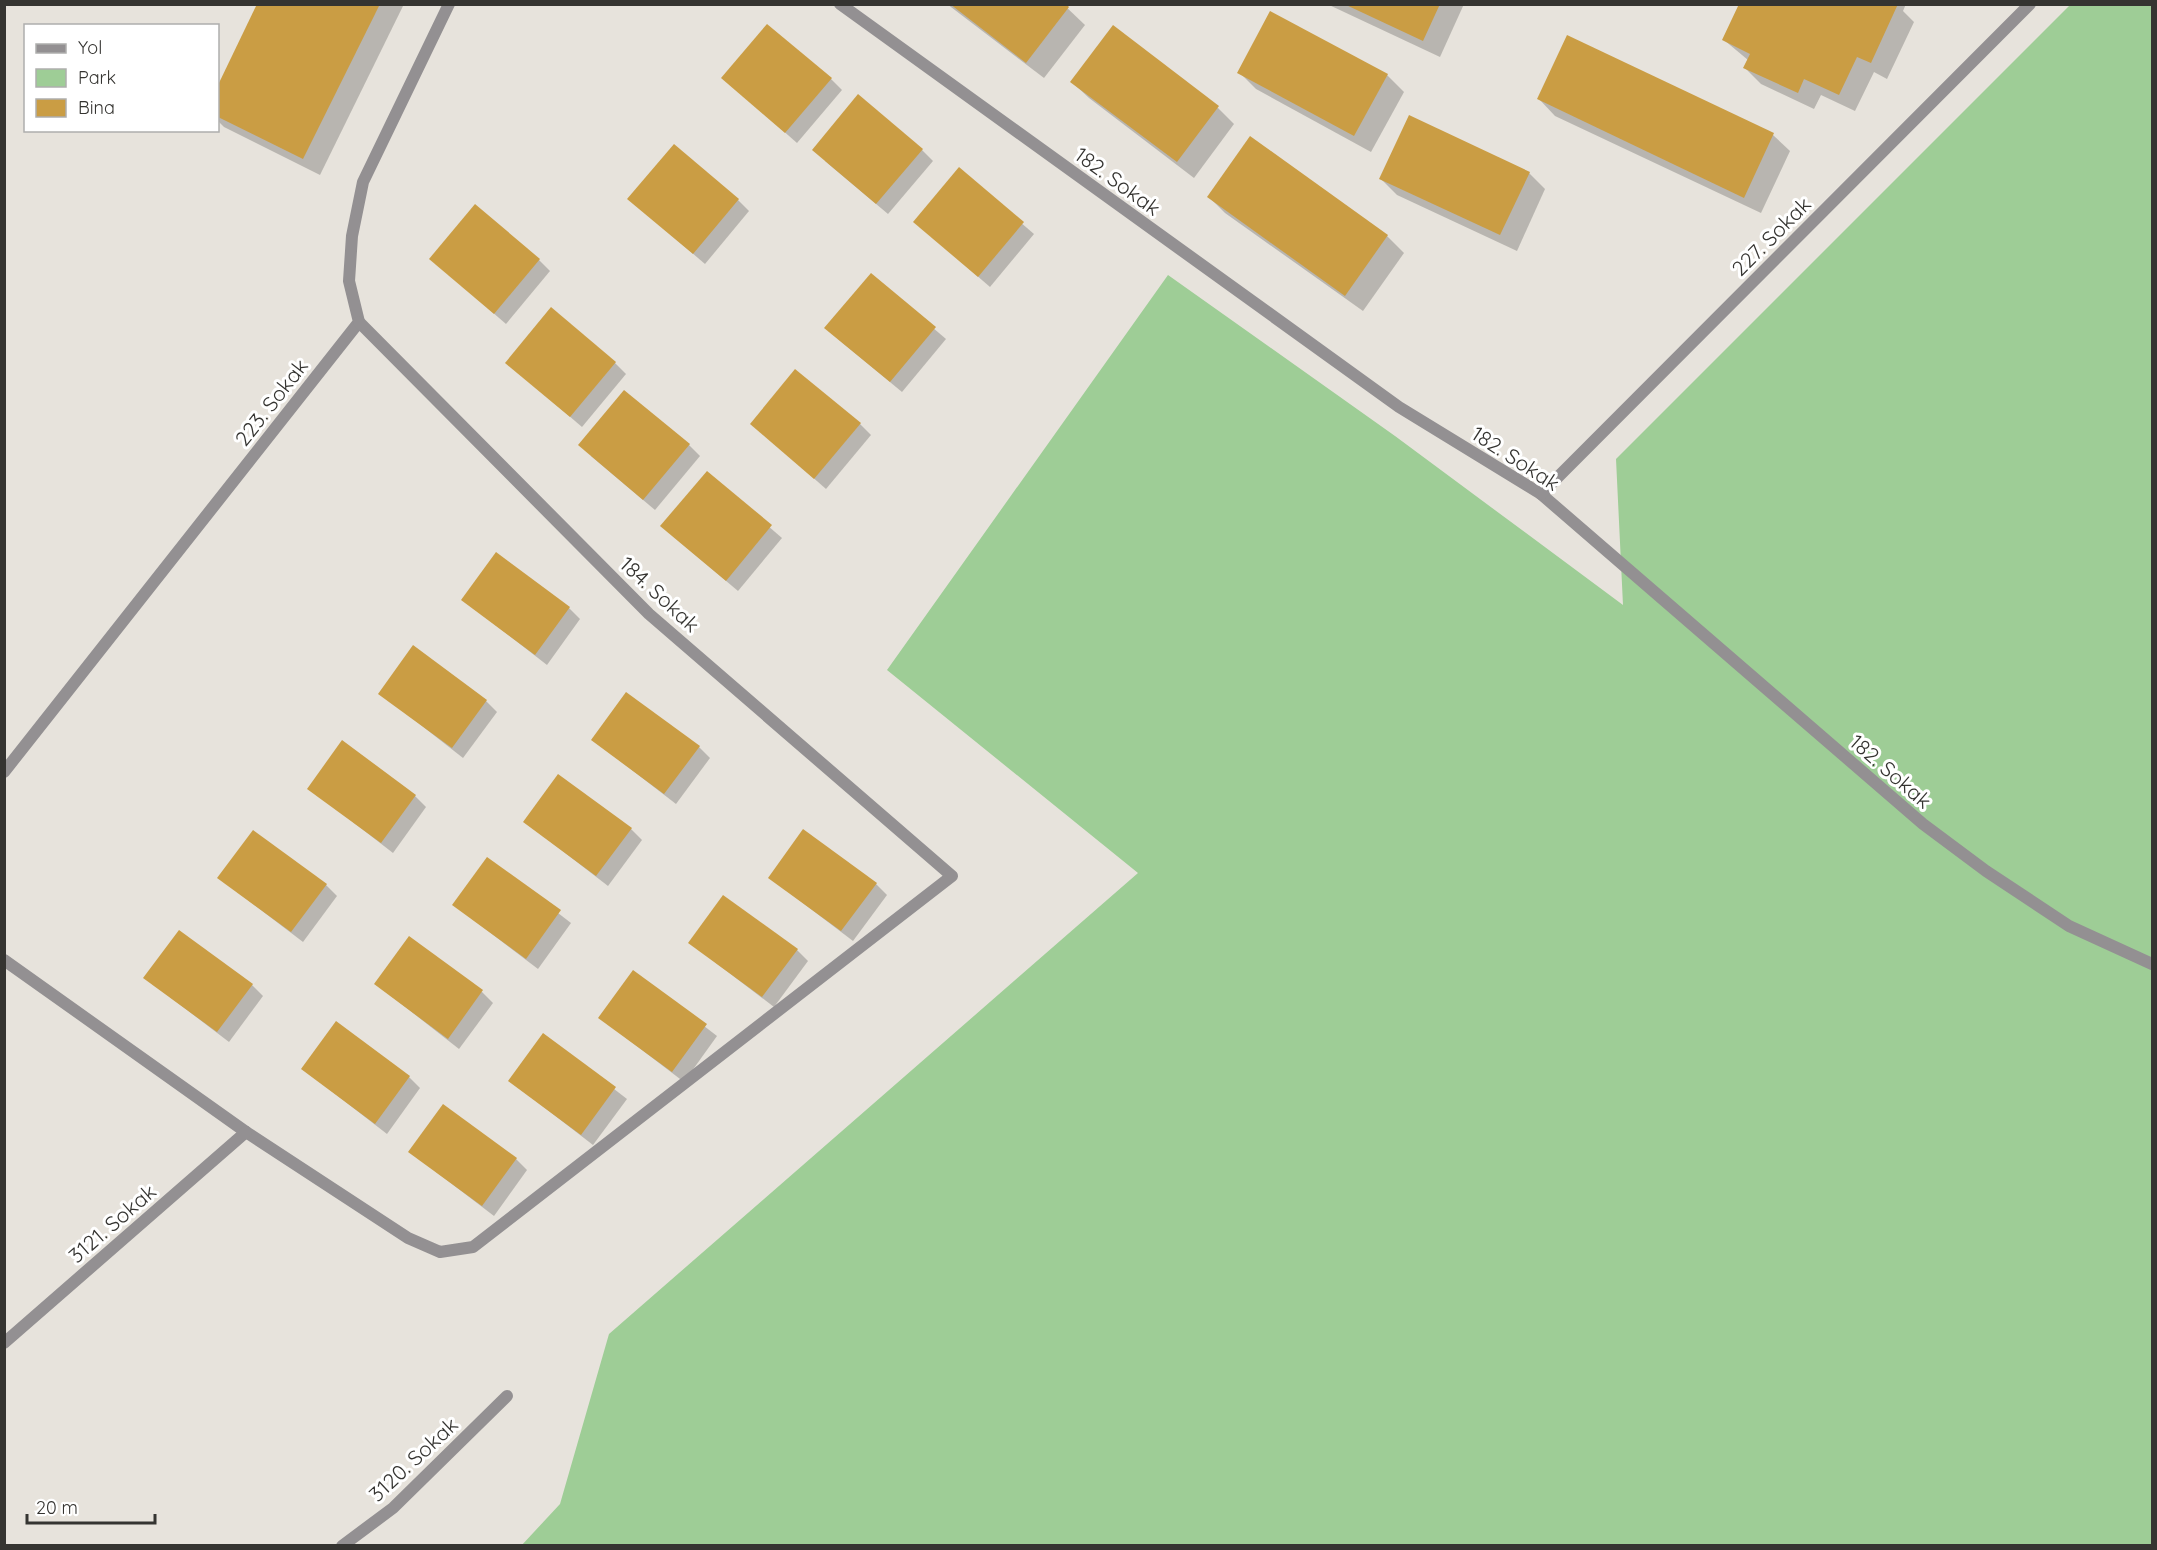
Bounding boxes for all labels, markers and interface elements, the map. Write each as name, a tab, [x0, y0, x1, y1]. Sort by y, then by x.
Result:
legend	[24, 24, 219, 132]
text: Yol	[78, 36, 102, 59]
text: Park	[78, 66, 116, 89]
text: Bina	[78, 96, 115, 119]
street label: 182. Sokak	[1070, 141, 1166, 221]
street label: 227. Sokak	[1726, 191, 1816, 281]
street label: 223. Sokak	[229, 353, 313, 451]
street label: 182. Sokak	[1467, 420, 1565, 496]
street label: 184. Sokak	[615, 551, 705, 637]
street label: 182. Sokak	[1845, 728, 1937, 814]
street label: 3121. Sokak	[63, 1178, 161, 1268]
street label: 3120. Sokak	[363, 1411, 463, 1507]
scale bar	[27, 1487, 154, 1525]
text: 20 m	[36, 1496, 78, 1519]

